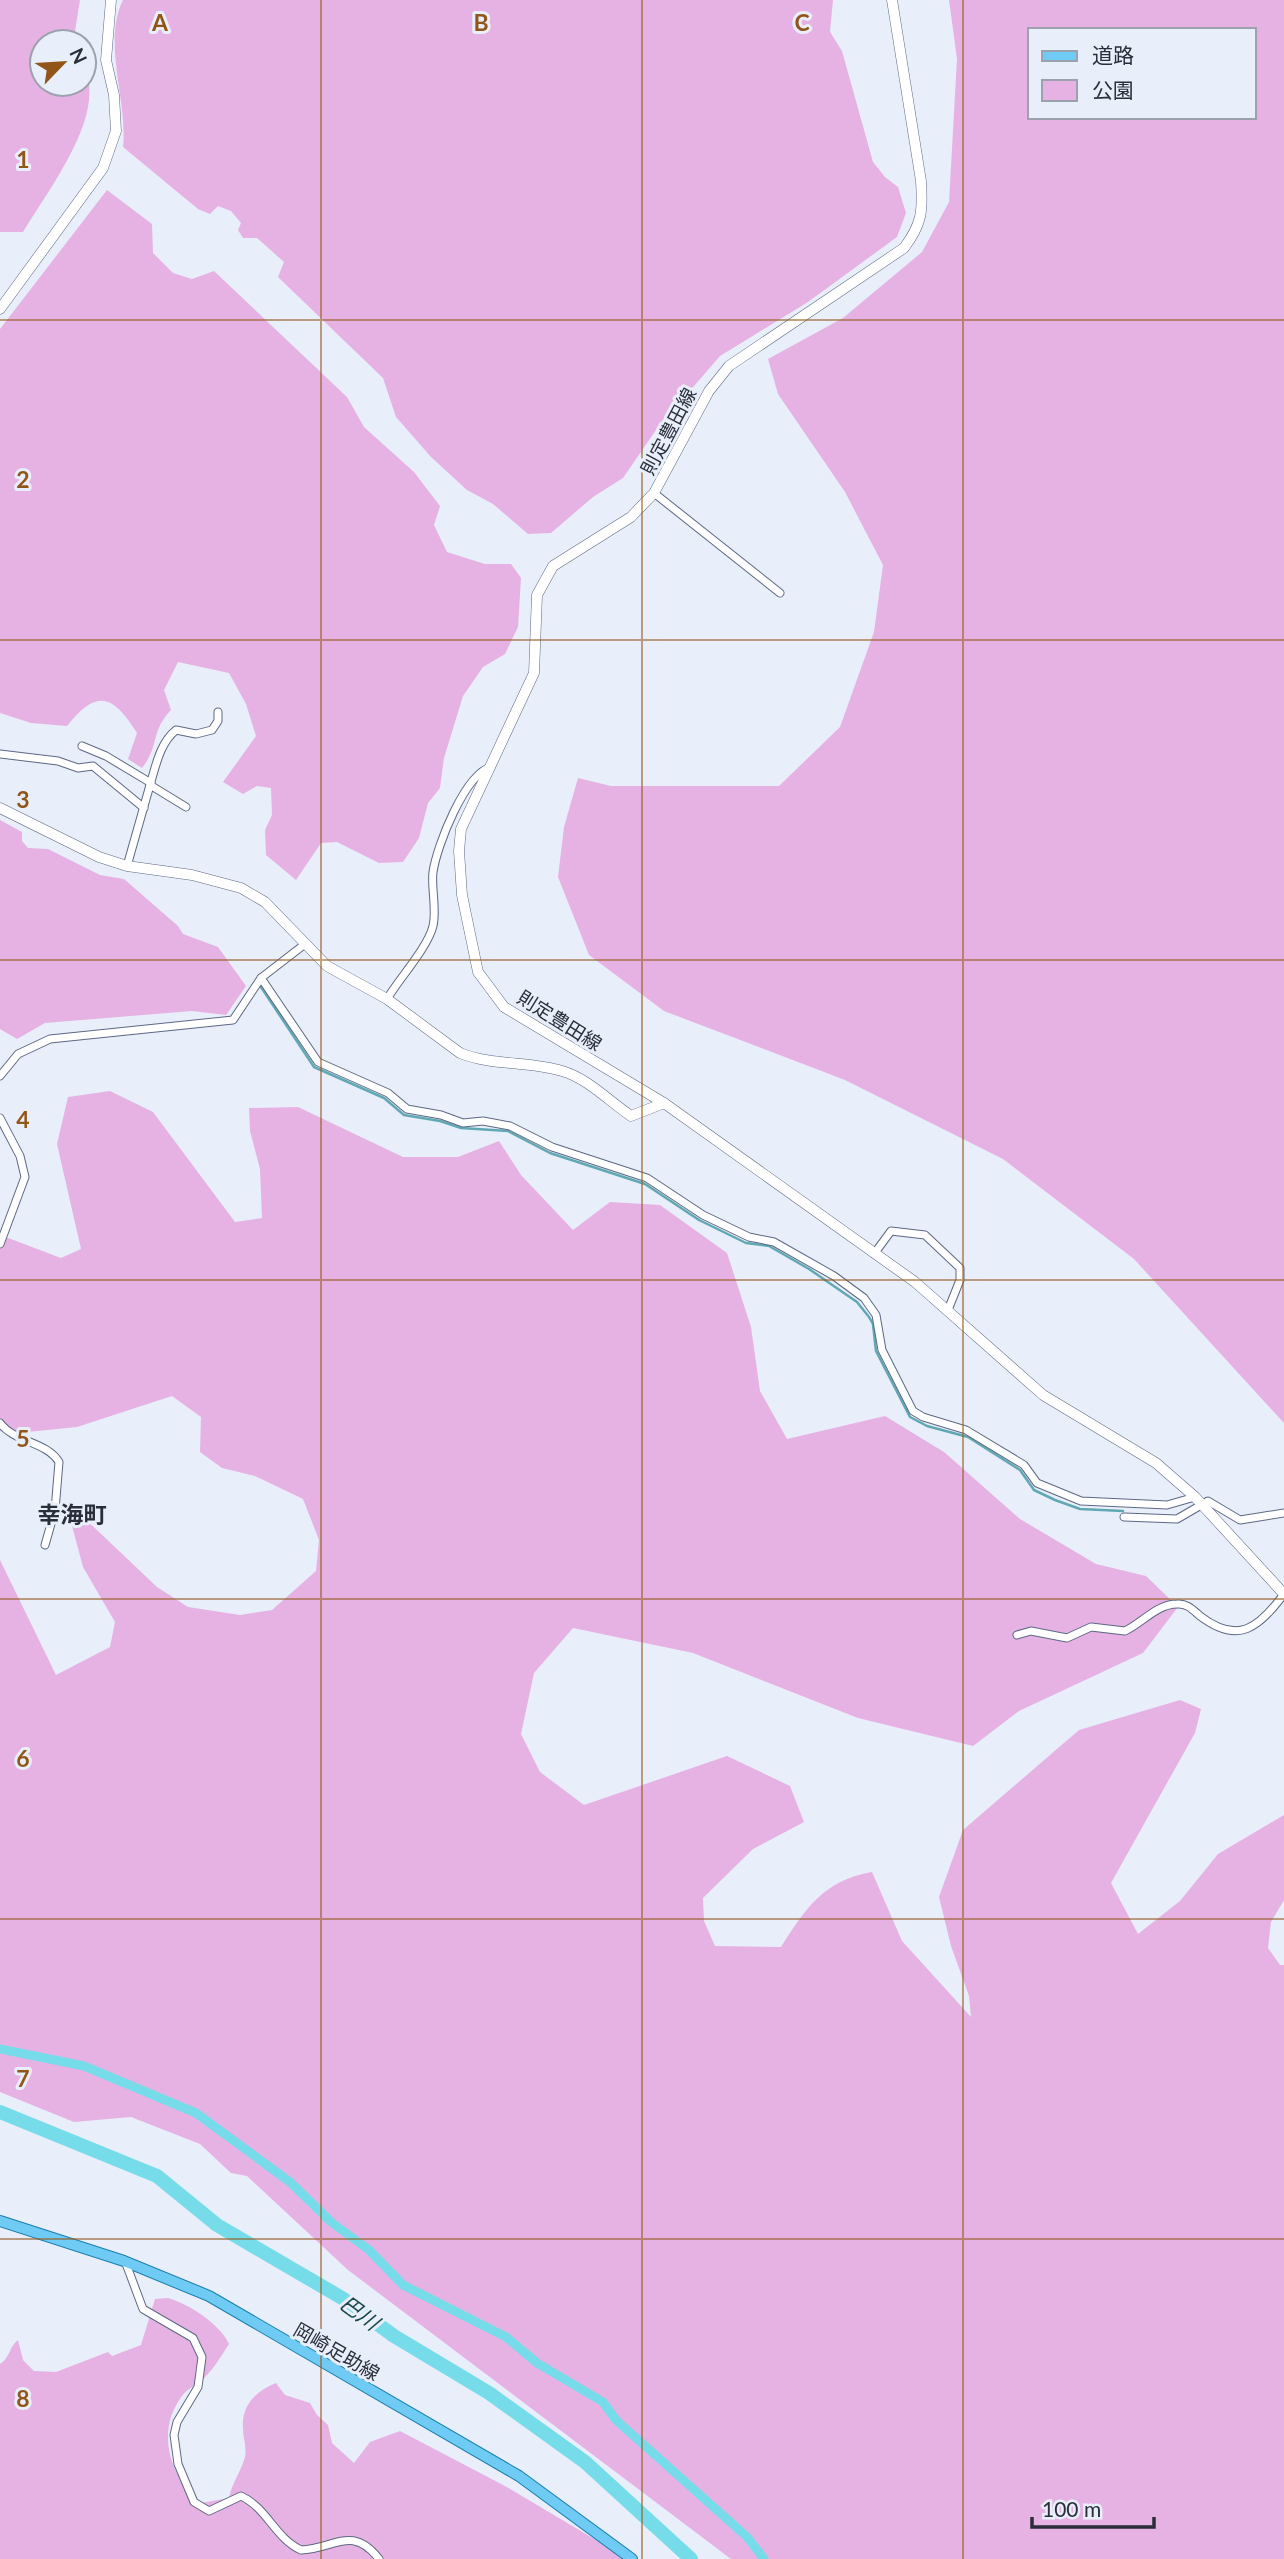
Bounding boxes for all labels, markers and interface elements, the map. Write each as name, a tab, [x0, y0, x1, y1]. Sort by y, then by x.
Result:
text: A	[151, 8, 169, 36]
text: B	[473, 8, 489, 36]
text: C	[794, 8, 810, 36]
north arrow	[28, 28, 98, 98]
legend	[1028, 28, 1256, 119]
text: 道路	[1092, 42, 1134, 67]
text: N	[65, 44, 92, 67]
text: 公園	[1092, 77, 1134, 102]
text: 1	[16, 145, 30, 173]
street label: 則定豊田線	[636, 384, 700, 478]
text: 2	[16, 465, 30, 493]
text: 3	[16, 785, 30, 813]
street label: 則定豊田線	[514, 985, 606, 1055]
text: 4	[16, 1105, 30, 1133]
text: 5	[16, 1424, 30, 1452]
district label: 幸海町	[38, 1500, 107, 1528]
text: 6	[16, 1744, 30, 1772]
text: 7	[16, 2064, 30, 2092]
water label: 巴川	[336, 2290, 386, 2336]
street label: 岡崎足助線	[290, 2317, 384, 2385]
text: 8	[16, 2384, 30, 2412]
scale bar	[1032, 2486, 1154, 2530]
text: 100 m	[1042, 2496, 1101, 2521]

